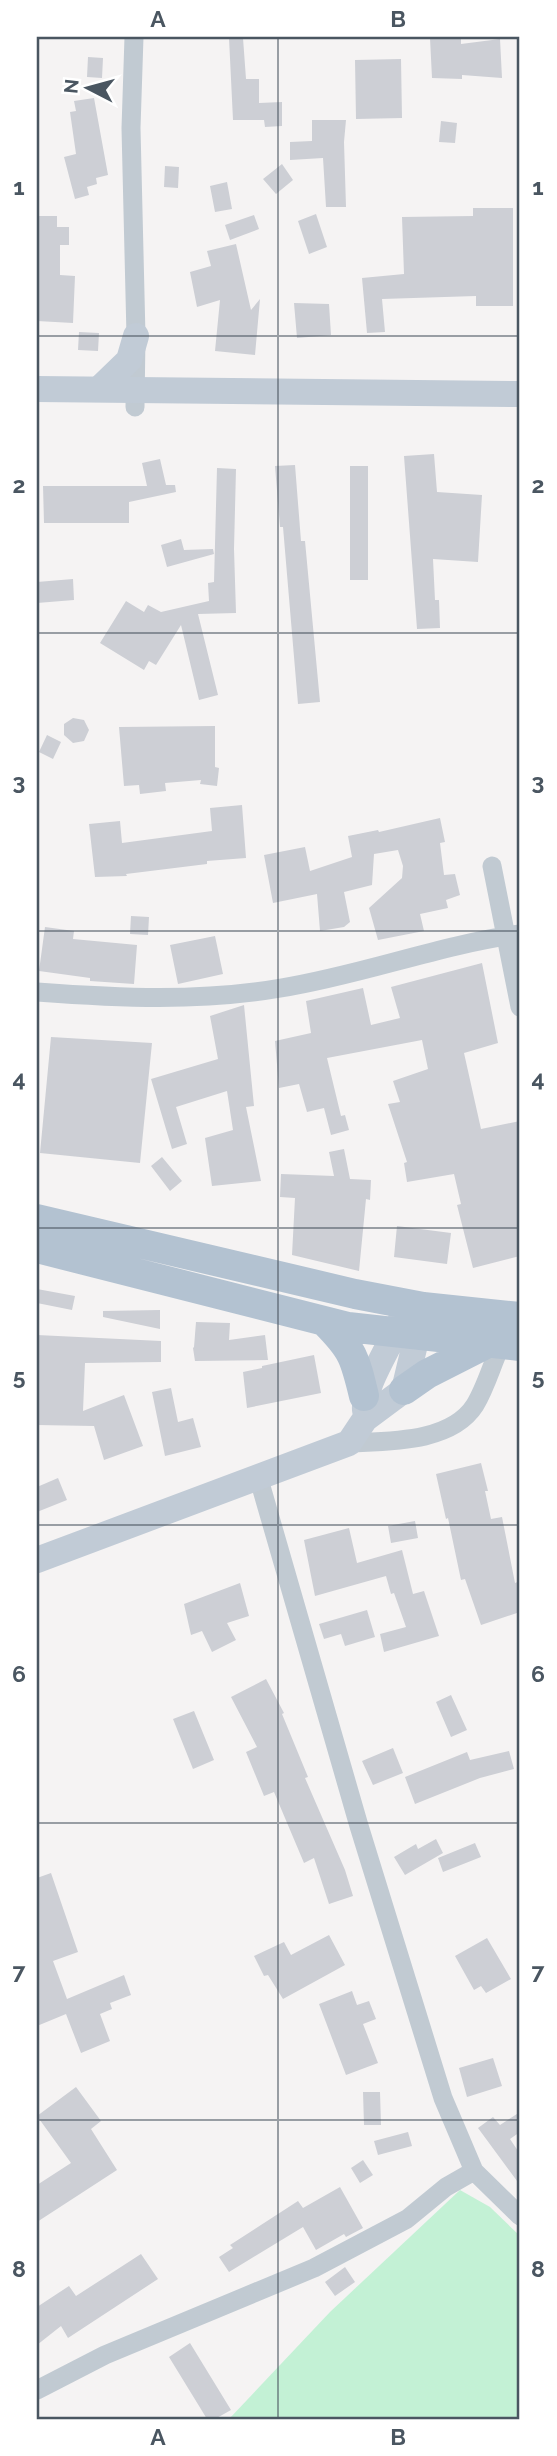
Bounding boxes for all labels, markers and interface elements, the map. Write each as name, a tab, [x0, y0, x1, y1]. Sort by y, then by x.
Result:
text: A	[150, 5, 166, 32]
text: B	[390, 5, 406, 32]
north arrow	[52, 52, 122, 122]
text: N	[59, 78, 83, 95]
text: 1	[13, 173, 25, 200]
text: 1	[532, 173, 544, 200]
text: 2	[13, 471, 25, 498]
text: 2	[532, 471, 544, 498]
text: 3	[13, 768, 25, 795]
text: 3	[532, 768, 544, 795]
text: 4	[12, 1065, 26, 1092]
text: 4	[531, 1065, 545, 1092]
text: 5	[13, 1363, 26, 1390]
text: 5	[532, 1363, 545, 1390]
text: 6	[12, 1660, 26, 1687]
text: 6	[531, 1660, 545, 1687]
text: 7	[13, 1957, 26, 1984]
text: 7	[532, 1957, 545, 1984]
text: 8	[12, 2255, 26, 2282]
text: 8	[531, 2255, 545, 2282]
text: A	[150, 2423, 166, 2450]
text: B	[390, 2423, 406, 2450]

